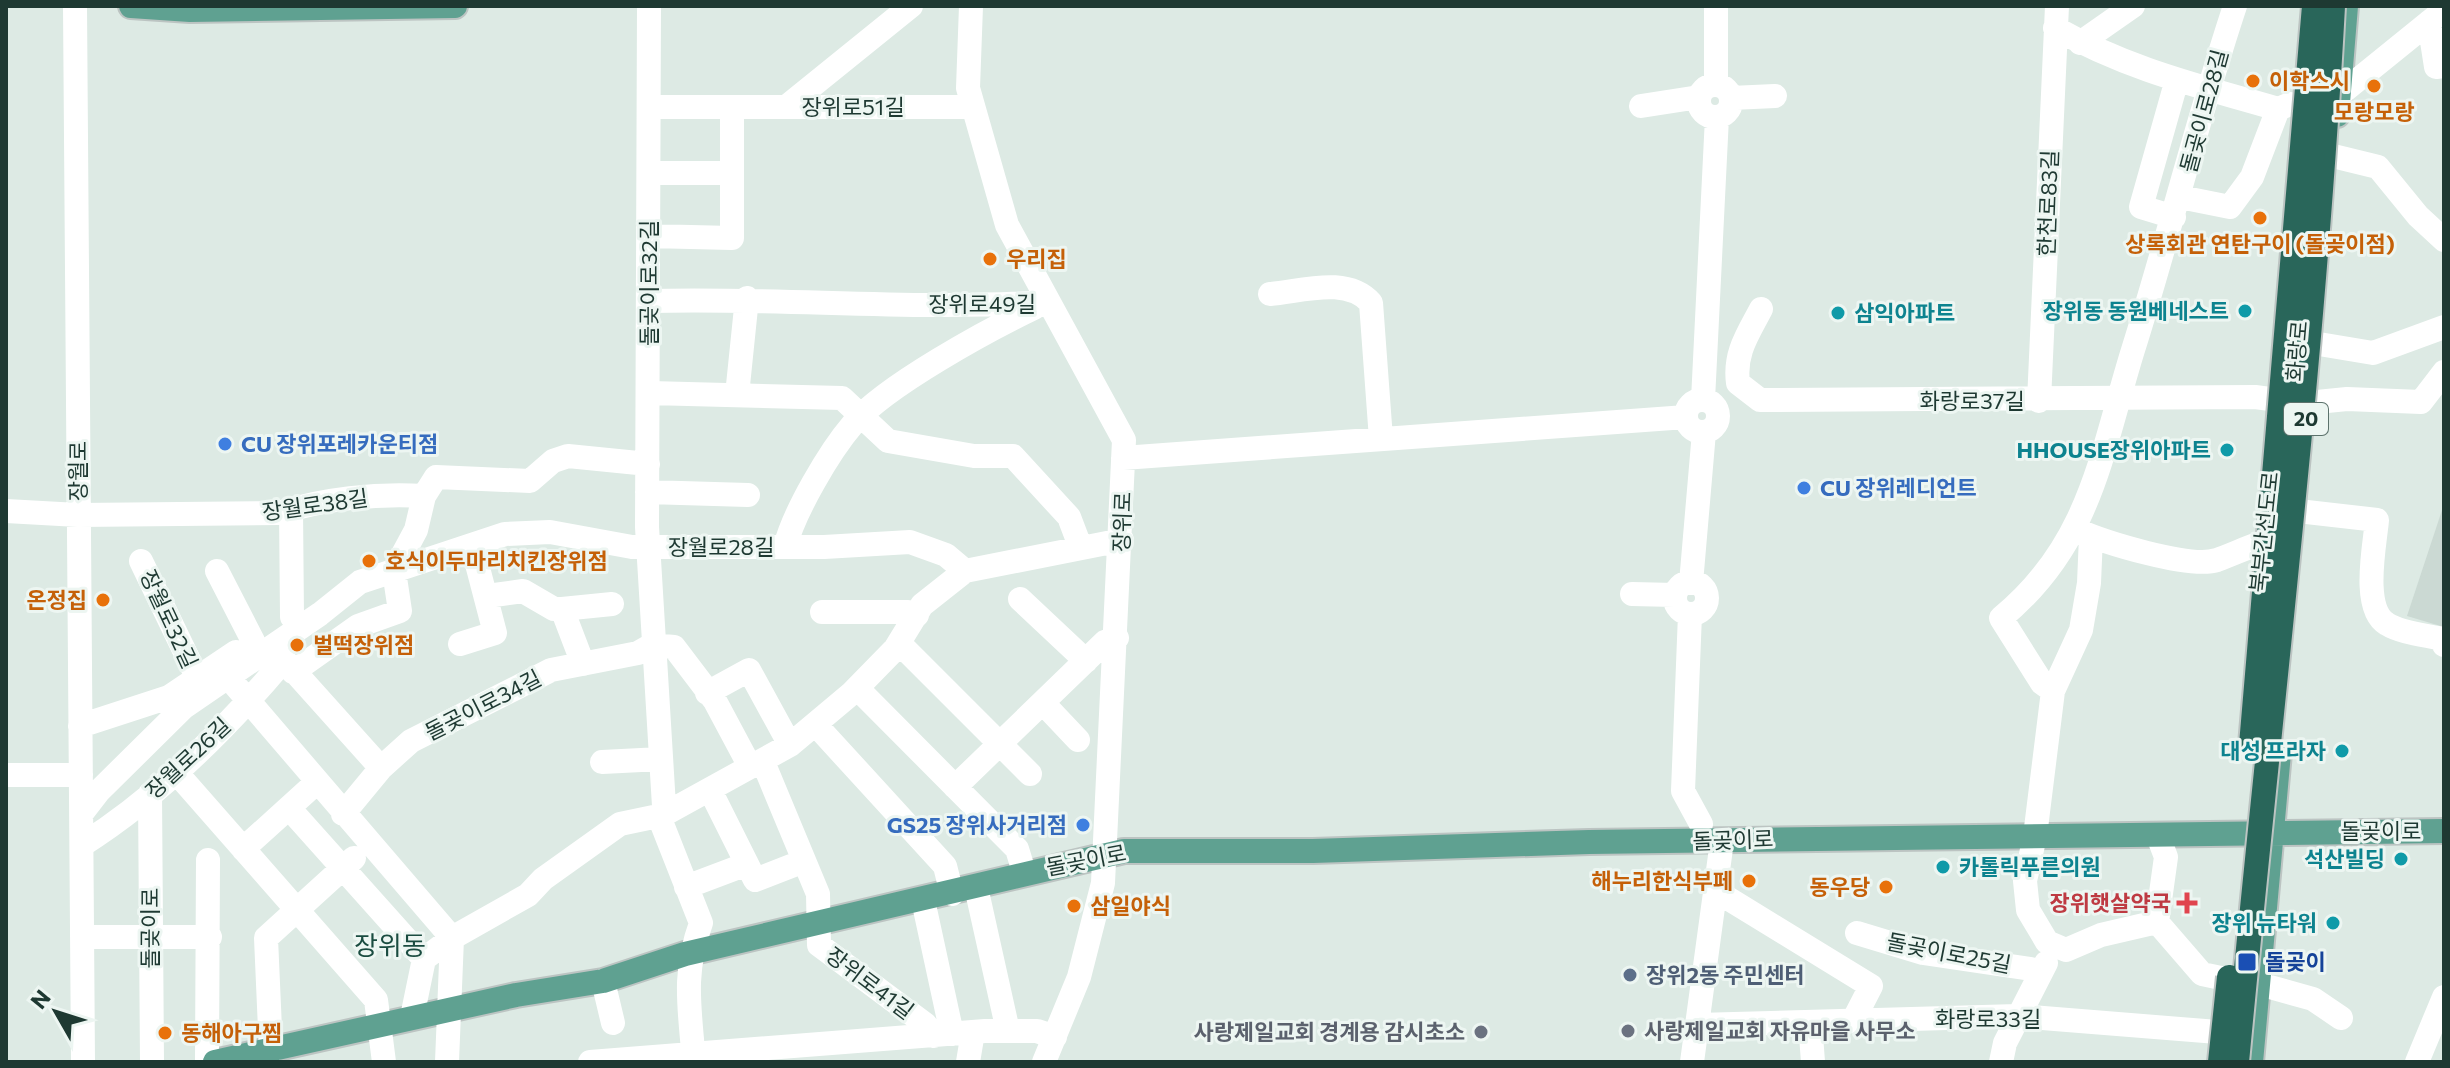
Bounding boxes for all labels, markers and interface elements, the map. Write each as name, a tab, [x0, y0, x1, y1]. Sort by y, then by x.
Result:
street label: 돌곶이로28길	[2174, 46, 2233, 176]
place label: 이학스시	[2269, 67, 2350, 94]
marker: 이학스시	[2244, 72, 2262, 90]
marker: 모랑모랑	[2365, 77, 2383, 95]
street label: 장위로51길	[801, 93, 905, 120]
place label: 모랑모랑	[2334, 98, 2414, 125]
street label: 한천로83길	[2032, 149, 2063, 257]
marker: 상록회관 연탄구이 (돌곶이점)	[2251, 209, 2269, 227]
street label: 돌곶이로32길	[635, 220, 662, 346]
place label: 상록회관 연탄구이 (돌곶이점)	[2125, 230, 2395, 257]
place label: 우리집	[1006, 245, 1067, 272]
marker: 우리집	[981, 250, 999, 268]
street label: 장위로49길	[928, 290, 1036, 317]
place label: 장위동 동원베네스트	[2043, 297, 2229, 324]
place label: 삼익아파트	[1854, 299, 1955, 326]
marker: 장위동 동원베네스트	[2236, 302, 2254, 320]
marker: 삼익아파트	[1829, 304, 1847, 322]
street label: 화랑로	[2280, 320, 2313, 382]
street label: 화랑로37길	[1919, 387, 2025, 414]
road number: 20	[2284, 403, 2328, 435]
place label: CU 장위포레카운티점	[241, 430, 438, 457]
marker: CU 장위포레카운티점	[216, 435, 234, 453]
place label: HHOUSE장위아파트	[2017, 436, 2211, 463]
street label: 장월로	[64, 441, 91, 501]
marker: HHOUSE장위아파트	[2218, 441, 2236, 459]
street label: 북부간선도로	[2244, 470, 2283, 594]
place label: CU 장위레디언트	[1820, 474, 1977, 501]
marker: CU 장위레디언트	[1795, 479, 1813, 497]
street label: 장월로38길	[260, 484, 370, 525]
street label: 장위로	[1107, 491, 1136, 553]
street label: 장월로28길	[668, 533, 774, 560]
place label: 호식이두마리치킨장위점	[385, 547, 608, 574]
marker: 호식이두마리치킨장위점	[360, 552, 378, 570]
street label: 장월로32길	[135, 565, 204, 672]
place label: 온정집	[26, 586, 87, 613]
marker: 온정집	[94, 591, 112, 609]
place label: 벌떡장위점	[313, 631, 414, 658]
marker: 벌떡장위점	[288, 636, 306, 654]
street label: 돌곶이로34길	[420, 664, 545, 745]
street label: 장월로26길	[140, 711, 236, 804]
place label: 대성 프라자	[2221, 737, 2326, 764]
marker: 대성 프라자	[2333, 742, 2351, 760]
place label: GS25 장위사거리점	[887, 811, 1067, 838]
marker: GS25 장위사거리점	[1074, 816, 1092, 834]
street label: 돌곶이로	[2341, 817, 2421, 844]
street label: 돌곶이로	[1692, 825, 1774, 854]
street label: 돌곶이로	[1044, 839, 1128, 880]
place label: 석산빌딩	[2304, 845, 2385, 872]
marker: 석산빌딩	[2392, 850, 2410, 868]
place label: 카톨릭푸른의원	[1959, 853, 2101, 880]
marker: 카톨릭푸른의원	[1934, 858, 1952, 876]
place label: 해누리한식부페	[1591, 867, 1733, 894]
marker: 해누리한식부페	[1740, 872, 1758, 890]
place label: 동우당	[1809, 873, 1870, 900]
marker: 동우당	[1877, 878, 1895, 896]
street label: 돌곶이로	[136, 888, 163, 968]
place label: 장위햇살약국	[2050, 889, 2171, 916]
place label: 삼일야식	[1090, 892, 1171, 919]
marker: 장위햇살약국	[2178, 894, 2196, 912]
marker: 삼일야식	[1065, 897, 1083, 915]
place label: 장위 뉴타워	[2212, 909, 2317, 936]
marker: 장위 뉴타워	[2324, 914, 2342, 932]
street label: 돌곶이로25길	[1885, 927, 2014, 978]
district label: 장위동	[354, 929, 426, 960]
street label: 장위로41길	[821, 941, 920, 1024]
place label: 돌곶이	[2265, 948, 2326, 975]
marker: 돌곶이	[2236, 951, 2258, 973]
place label: 장위2동 주민센터	[1646, 961, 1804, 988]
marker: 장위2동 주민센터	[1621, 966, 1639, 984]
north arrow	[16, 972, 96, 1052]
text: N	[24, 984, 56, 1014]
street label: 화랑로33길	[1935, 1005, 2041, 1032]
place label: 사랑제일교회 자유마을 사무소	[1644, 1017, 1916, 1044]
place label: 사랑제일교회 경계용 감시초소	[1193, 1018, 1465, 1045]
place label: 동해아구찜	[181, 1019, 282, 1046]
marker: 사랑제일교회 자유마을 사무소	[1619, 1022, 1637, 1040]
marker: 사랑제일교회 경계용 감시초소	[1472, 1023, 1490, 1041]
marker: 동해아구찜	[156, 1024, 174, 1042]

